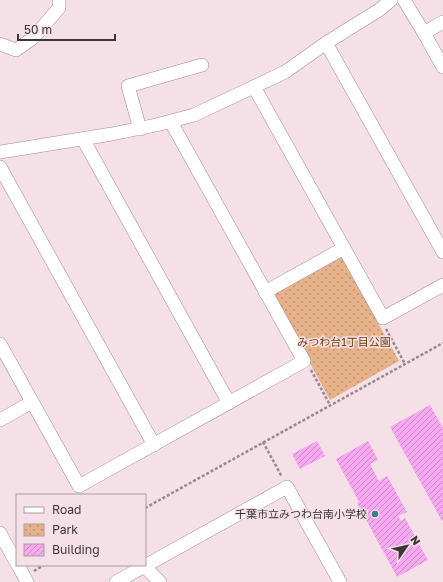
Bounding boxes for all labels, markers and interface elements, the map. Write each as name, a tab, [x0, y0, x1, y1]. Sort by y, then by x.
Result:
scale bar	[18, 16, 115, 42]
text: 50 m	[24, 22, 52, 37]
park label: みつわ台1丁目公園	[297, 335, 391, 348]
legend	[16, 494, 146, 566]
text: Road	[52, 502, 81, 517]
place label: 千葉市立みつわ台南小学校	[235, 507, 367, 520]
marker: 千葉市立みつわ台南小学校	[370, 509, 380, 519]
text: Park	[52, 522, 78, 537]
north arrow	[387, 526, 427, 566]
text: N	[408, 533, 423, 547]
text: Building	[52, 542, 100, 557]

